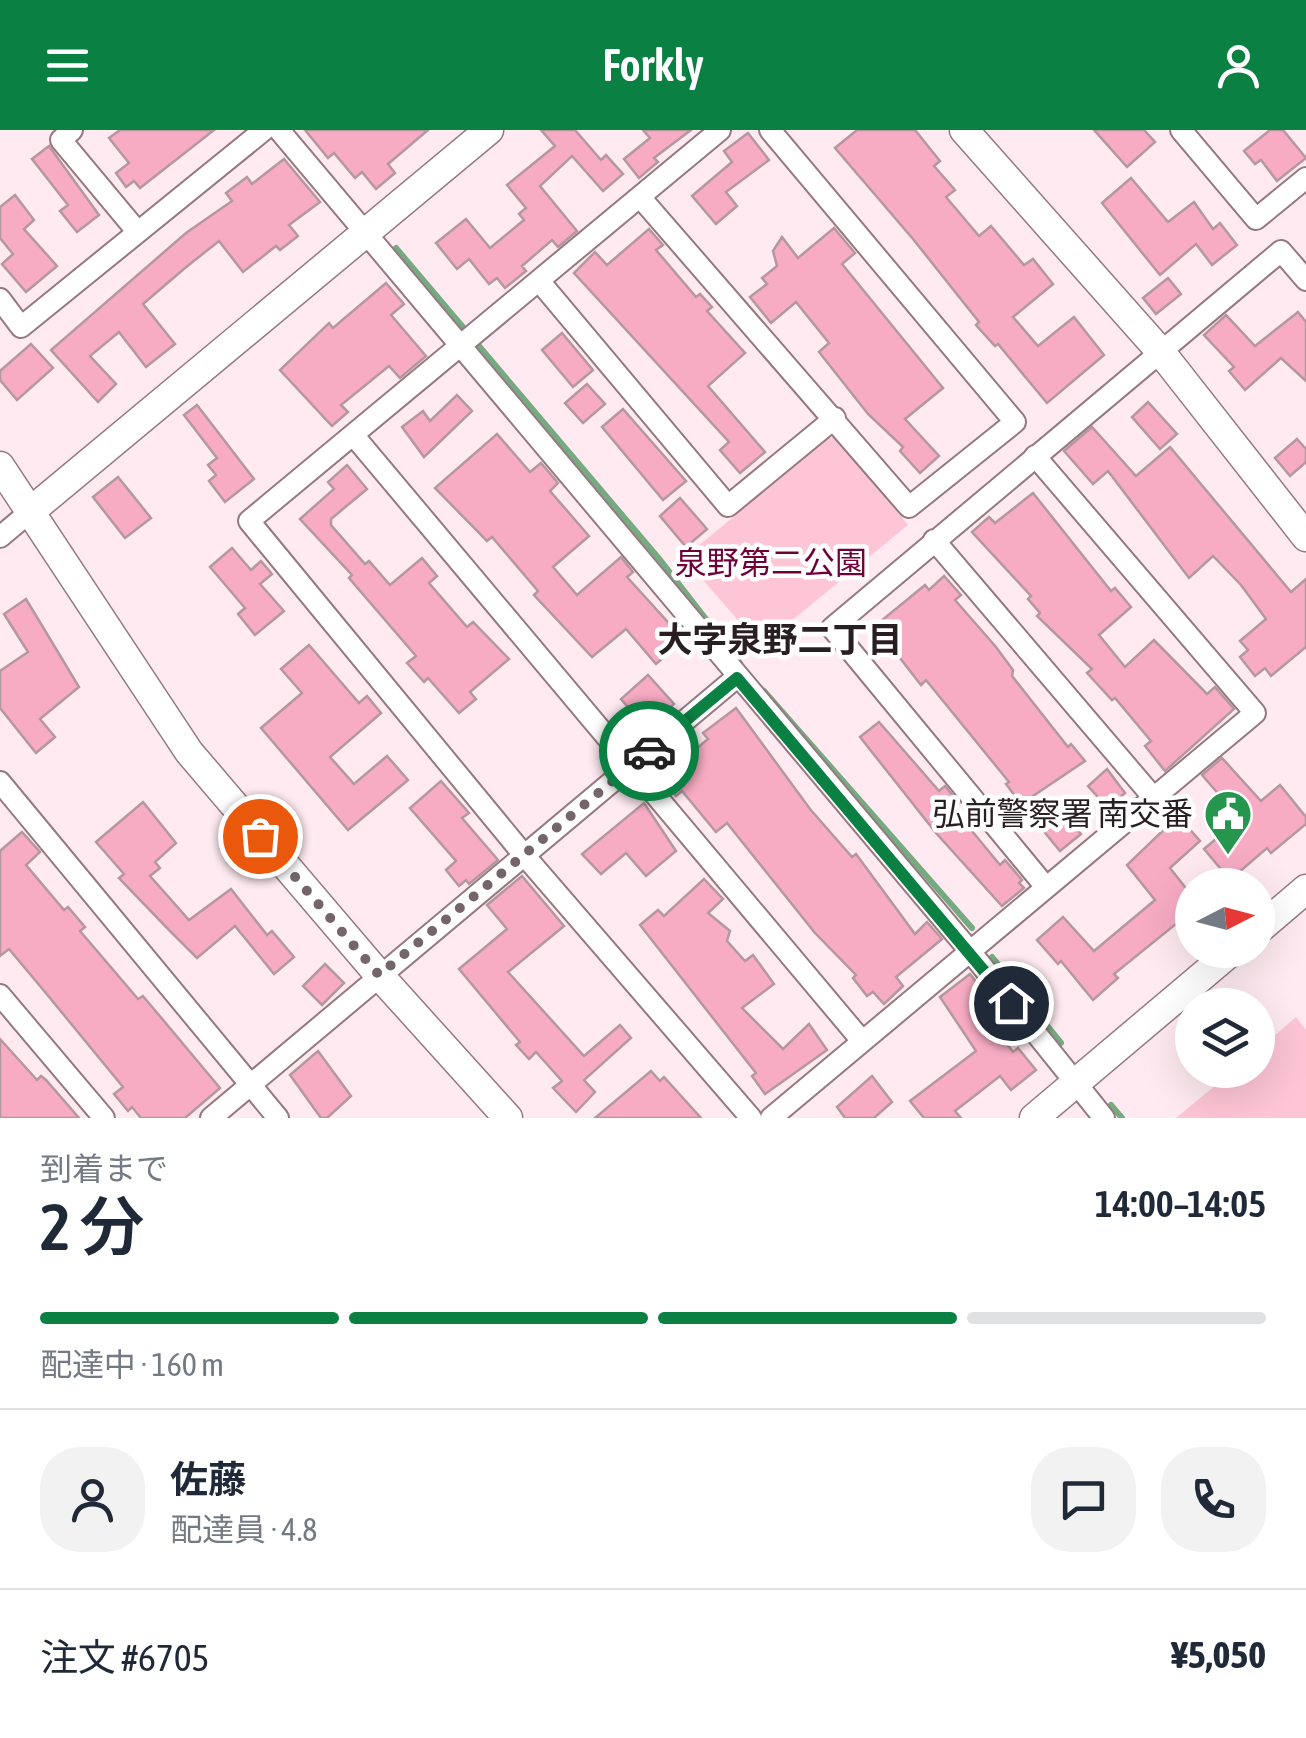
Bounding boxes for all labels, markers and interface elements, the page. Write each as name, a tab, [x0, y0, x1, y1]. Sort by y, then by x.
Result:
icon: menu	[40, 38, 95, 93]
icon: person	[1211, 38, 1266, 93]
text: Forkly	[602, 39, 704, 91]
park label: 泉野第二公園	[675, 544, 867, 581]
district label: 大字泉野二丁目	[657, 619, 903, 659]
courier	[599, 701, 699, 801]
icon: car	[622, 724, 677, 779]
public building icon: 弘前警察署 南交番	[1202, 788, 1254, 856]
pin	[218, 794, 303, 879]
place label: 弘前警察署 南交番	[933, 795, 1193, 832]
icon: bag	[233, 809, 288, 864]
north arrow	[1175, 868, 1275, 968]
map controls	[1175, 868, 1275, 1088]
pin	[969, 961, 1054, 1046]
icon: home	[984, 976, 1039, 1031]
button: layers	[1175, 988, 1275, 1088]
text: 到着まで	[40, 1150, 168, 1187]
text: 14:00–14:05	[1095, 1182, 1266, 1225]
text: 2 分	[40, 1189, 144, 1264]
text: 配達中 · 160 m	[40, 1346, 224, 1383]
button: person	[40, 1447, 145, 1552]
button: chat	[1031, 1447, 1136, 1552]
button: phone	[1161, 1447, 1266, 1552]
text: 佐藤	[170, 1458, 246, 1501]
text: 配達員 · 4.8	[170, 1511, 317, 1548]
text: ¥5,050	[1171, 1633, 1266, 1676]
text: 注文 #6705	[40, 1636, 209, 1679]

